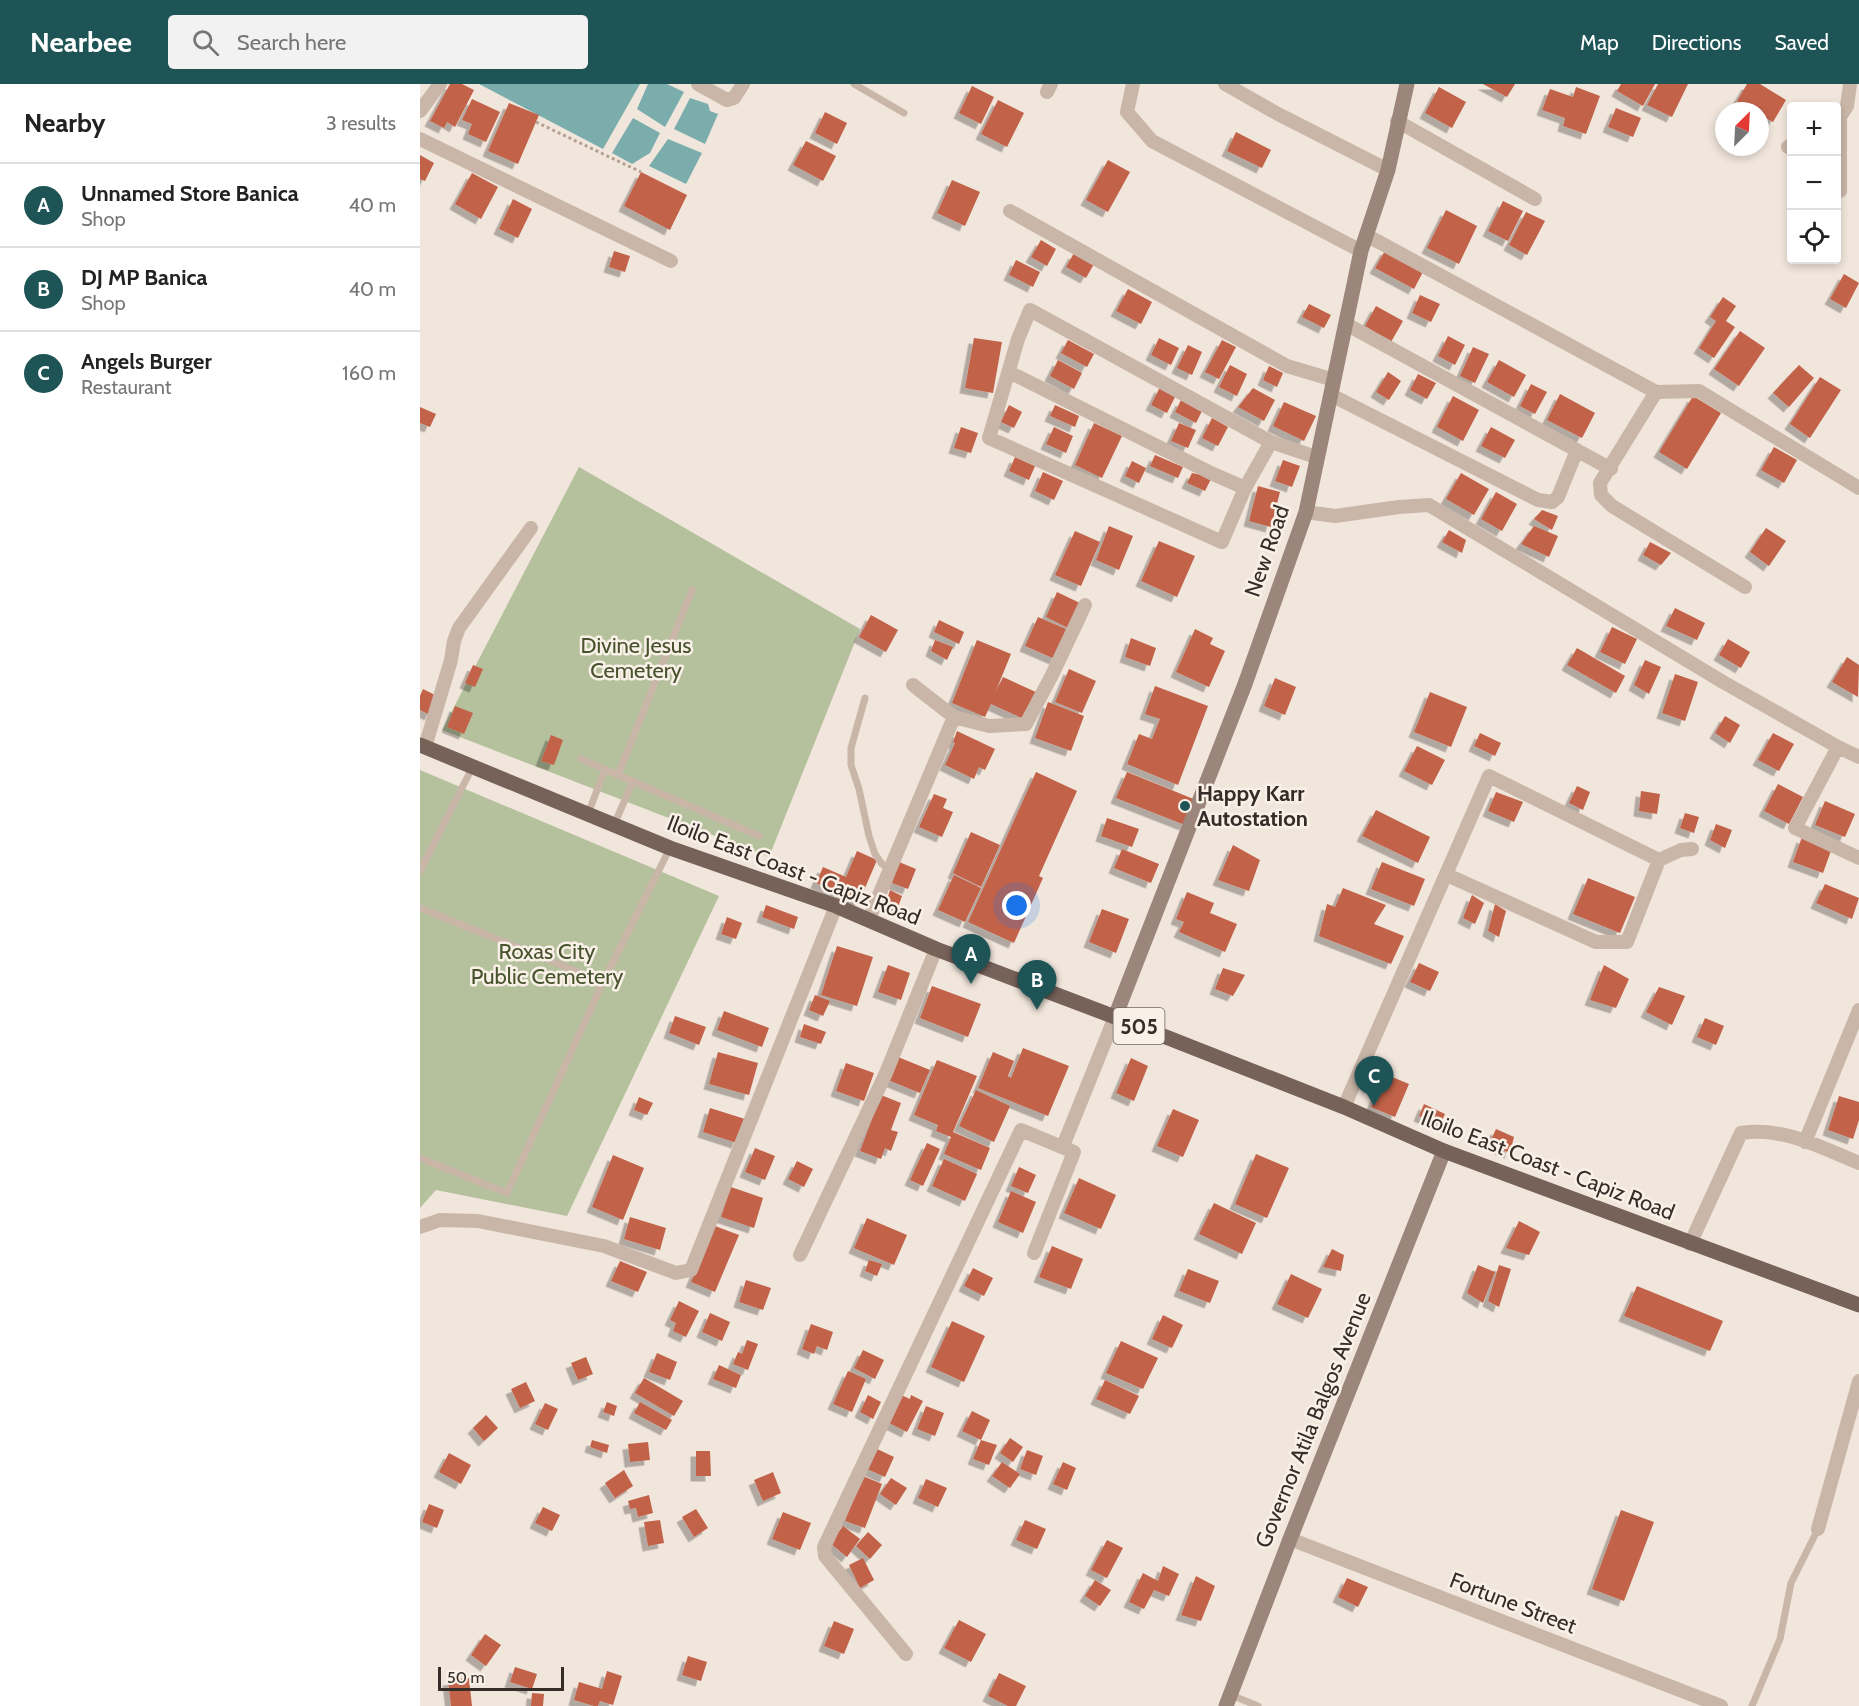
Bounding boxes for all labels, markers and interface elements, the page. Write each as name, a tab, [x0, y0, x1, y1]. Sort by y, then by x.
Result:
search box	[168, 15, 588, 69]
text: Nearbee	[30, 25, 132, 59]
icon: search	[189, 26, 222, 59]
text: Search here	[237, 29, 346, 56]
text: Map	[1580, 30, 1619, 55]
text: Directions	[1652, 30, 1741, 55]
text: Saved	[1774, 30, 1829, 55]
north arrow	[1715, 102, 1769, 156]
map controls	[1787, 102, 1841, 264]
button: +	[1787, 102, 1841, 156]
text: Nearby	[24, 107, 105, 139]
text: 3 results	[326, 111, 396, 135]
button: −	[1787, 156, 1841, 210]
text: Unnamed Store Banica	[81, 180, 299, 207]
text: A	[37, 193, 50, 217]
text: 40 m	[348, 193, 396, 217]
text: Shop	[81, 207, 126, 231]
button: locate	[1787, 210, 1841, 264]
text: DJ MP Banica	[81, 264, 207, 291]
text: B	[37, 277, 50, 301]
text: 40 m	[348, 277, 396, 301]
text: Shop	[81, 291, 126, 315]
text: Angels Burger	[81, 348, 212, 375]
text: C	[37, 361, 50, 385]
text: 160 m	[342, 361, 396, 385]
text: Restaurant	[81, 375, 172, 399]
street label: New Road	[1239, 502, 1295, 600]
park label: Divine Jesus Cemetery	[581, 632, 691, 684]
place label: Happy Karr Autostation	[1197, 780, 1308, 832]
marker: Happy Karr Autostation	[1178, 799, 1192, 813]
street label: Iloilo East Coast - Capiz Road	[663, 809, 925, 931]
your location	[1002, 891, 1031, 920]
pin: A	[952, 934, 990, 984]
park label: Roxas City Public Cemetery	[471, 938, 623, 990]
pin: B	[1018, 960, 1056, 1010]
road number: 505	[1114, 1008, 1164, 1044]
pin: C	[1354, 1056, 1394, 1106]
street label: Iloilo East Coast - Capiz Road	[1417, 1104, 1679, 1226]
street label: Governor Atila Balgos Avenue	[1249, 1288, 1377, 1552]
street label: Fortune Street	[1446, 1566, 1581, 1640]
scale bar	[438, 1664, 564, 1692]
text: 50 m	[447, 1668, 484, 1687]

